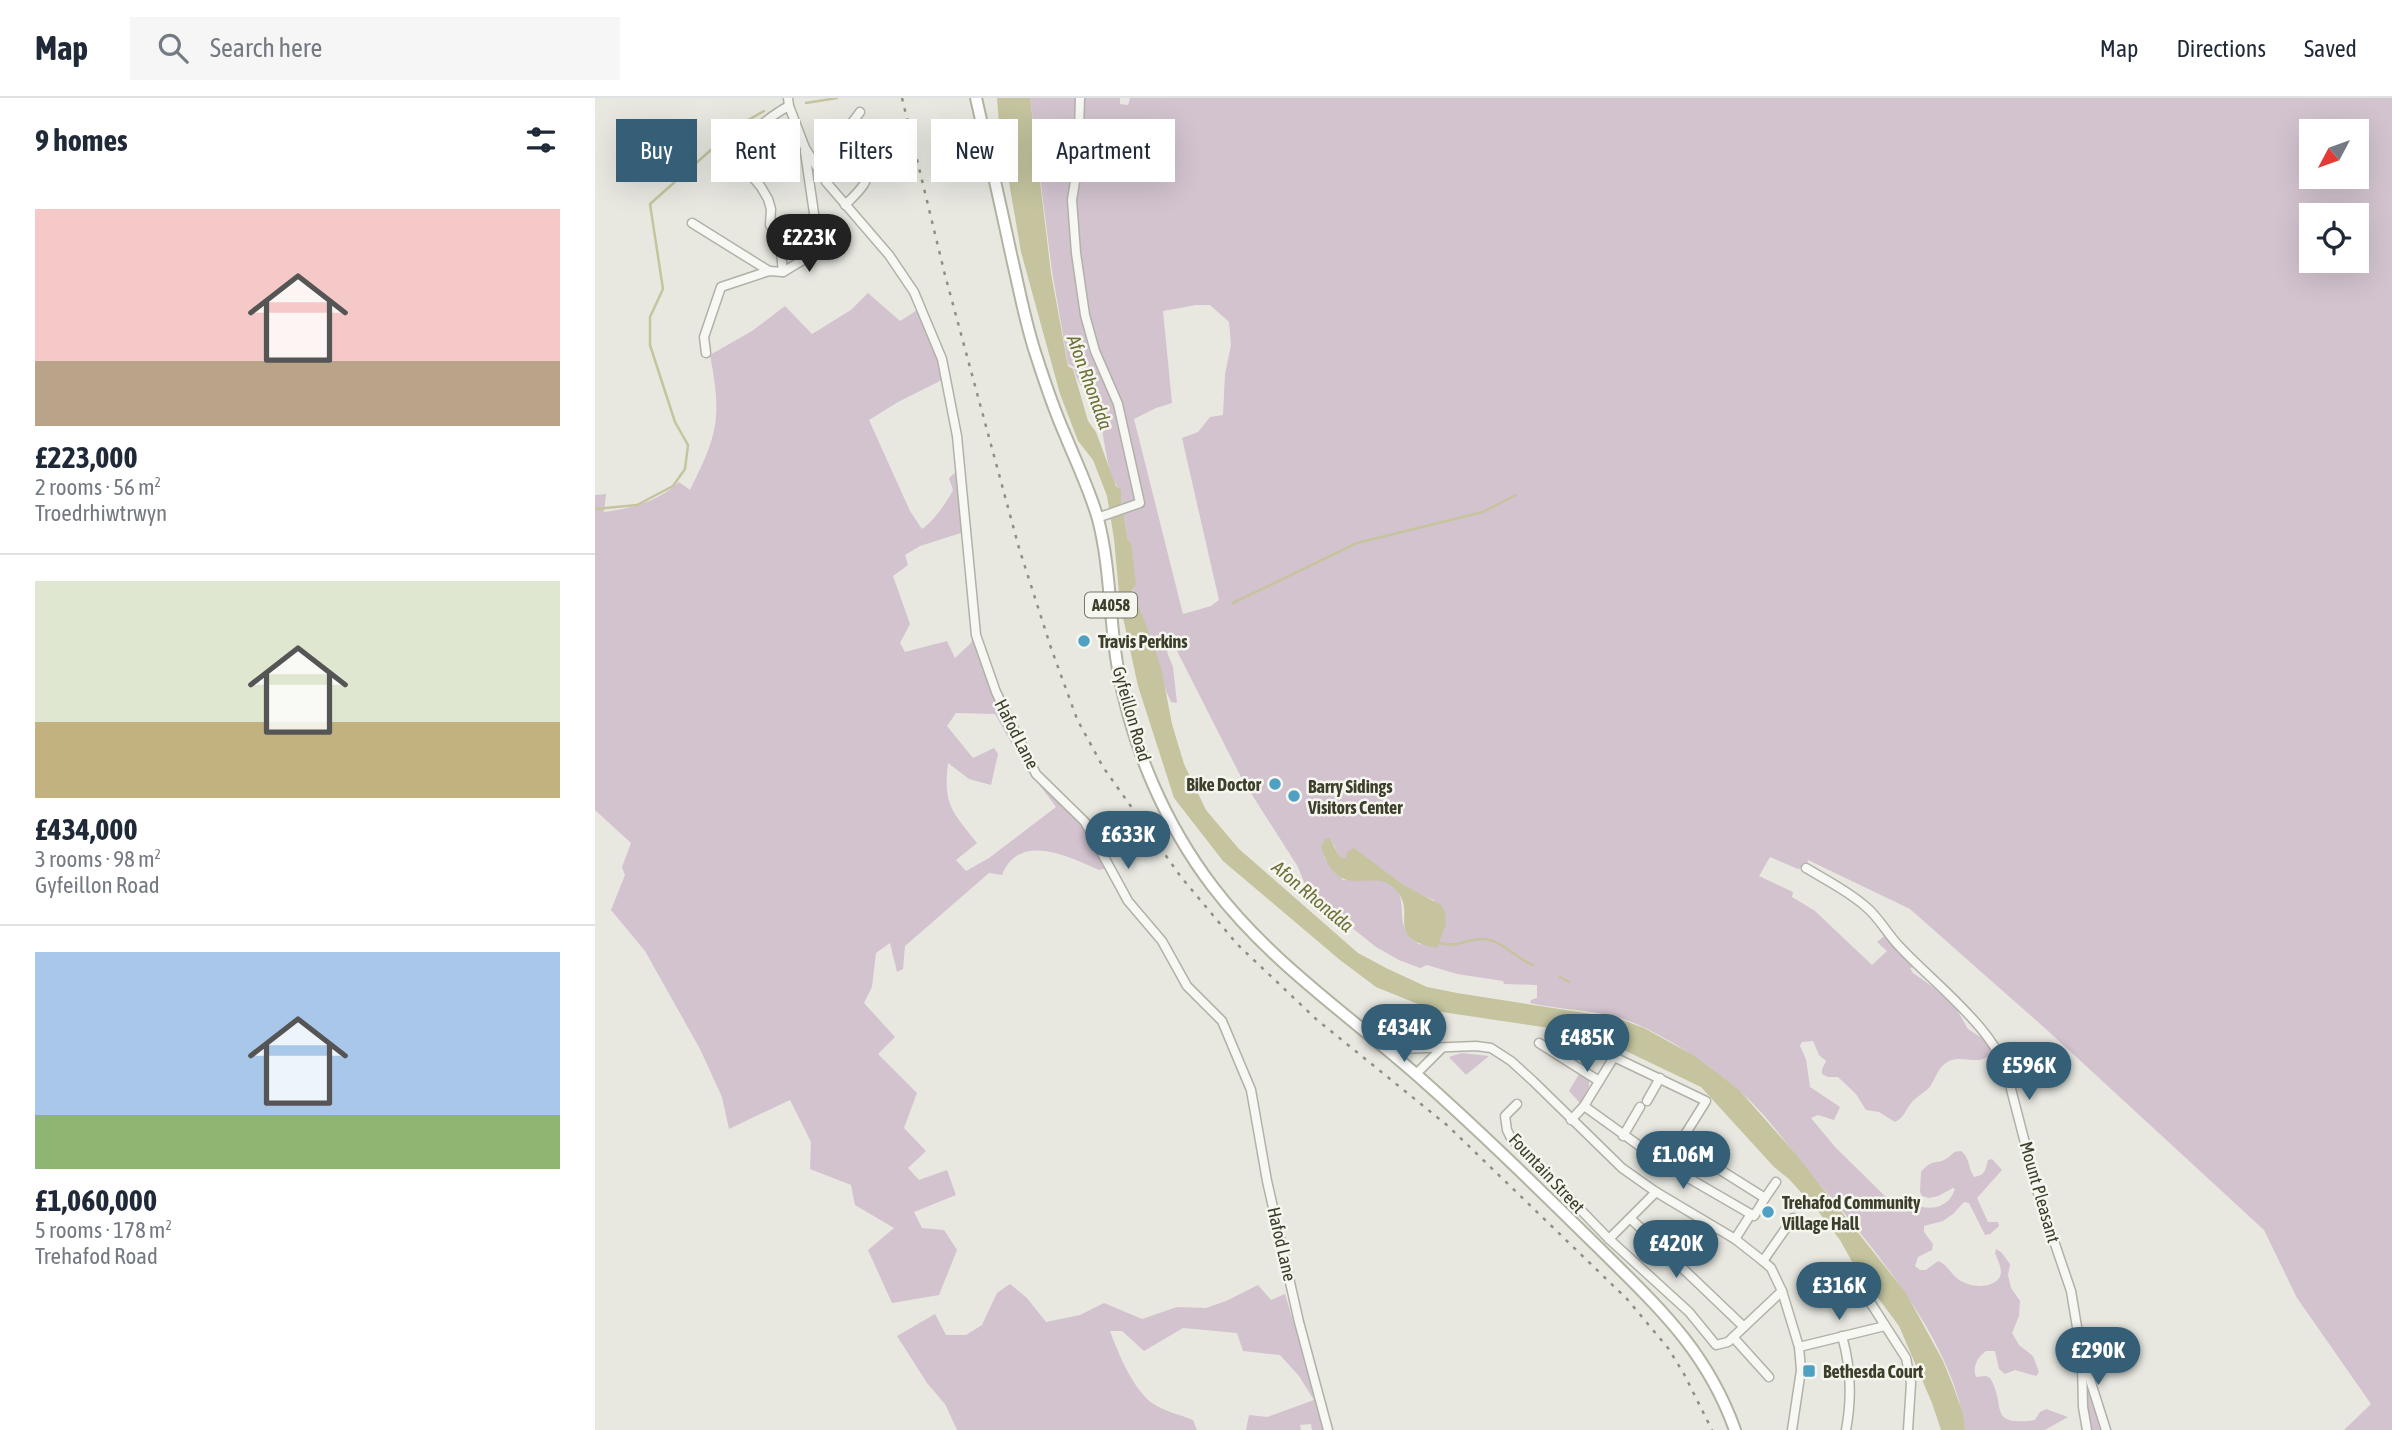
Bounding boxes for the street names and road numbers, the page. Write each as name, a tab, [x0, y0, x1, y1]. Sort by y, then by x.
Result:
road number: A4058	[1085, 592, 1137, 618]
street label: Gyfeillon Road	[1108, 664, 1156, 764]
street label: Hafod Lane	[991, 696, 1043, 772]
street label: Fountain Street	[1505, 1129, 1589, 1217]
street label: Mount Pleasant	[2016, 1139, 2064, 1245]
street label: Hafod Lane	[1263, 1205, 1301, 1283]

